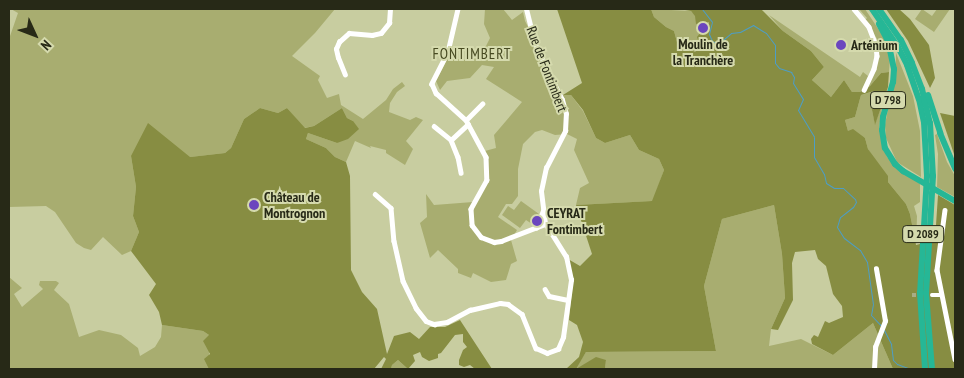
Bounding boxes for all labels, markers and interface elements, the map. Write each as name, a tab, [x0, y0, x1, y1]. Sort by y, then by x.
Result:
north arrow	[10, 10, 60, 60]
marker: Moulin de la Tranchère	[697, 22, 709, 34]
street label: Rue de Fontimbert	[523, 24, 571, 114]
text: N	[37, 36, 55, 54]
place label: Moulin de la Tranchère	[673, 36, 733, 68]
place label: Arténium	[851, 37, 897, 53]
marker: Arténium	[835, 39, 847, 51]
district label: FONTIMBERT	[431, 45, 513, 63]
road number: D 798	[869, 90, 907, 110]
place label: Château de Montrognon	[264, 189, 325, 222]
marker: Château de Montrognon	[248, 199, 260, 211]
place label: CEYRAT Fontimbert	[547, 205, 603, 238]
marker: CEYRAT Fontimbert	[531, 215, 543, 227]
road number: D 2089	[902, 224, 944, 243]

